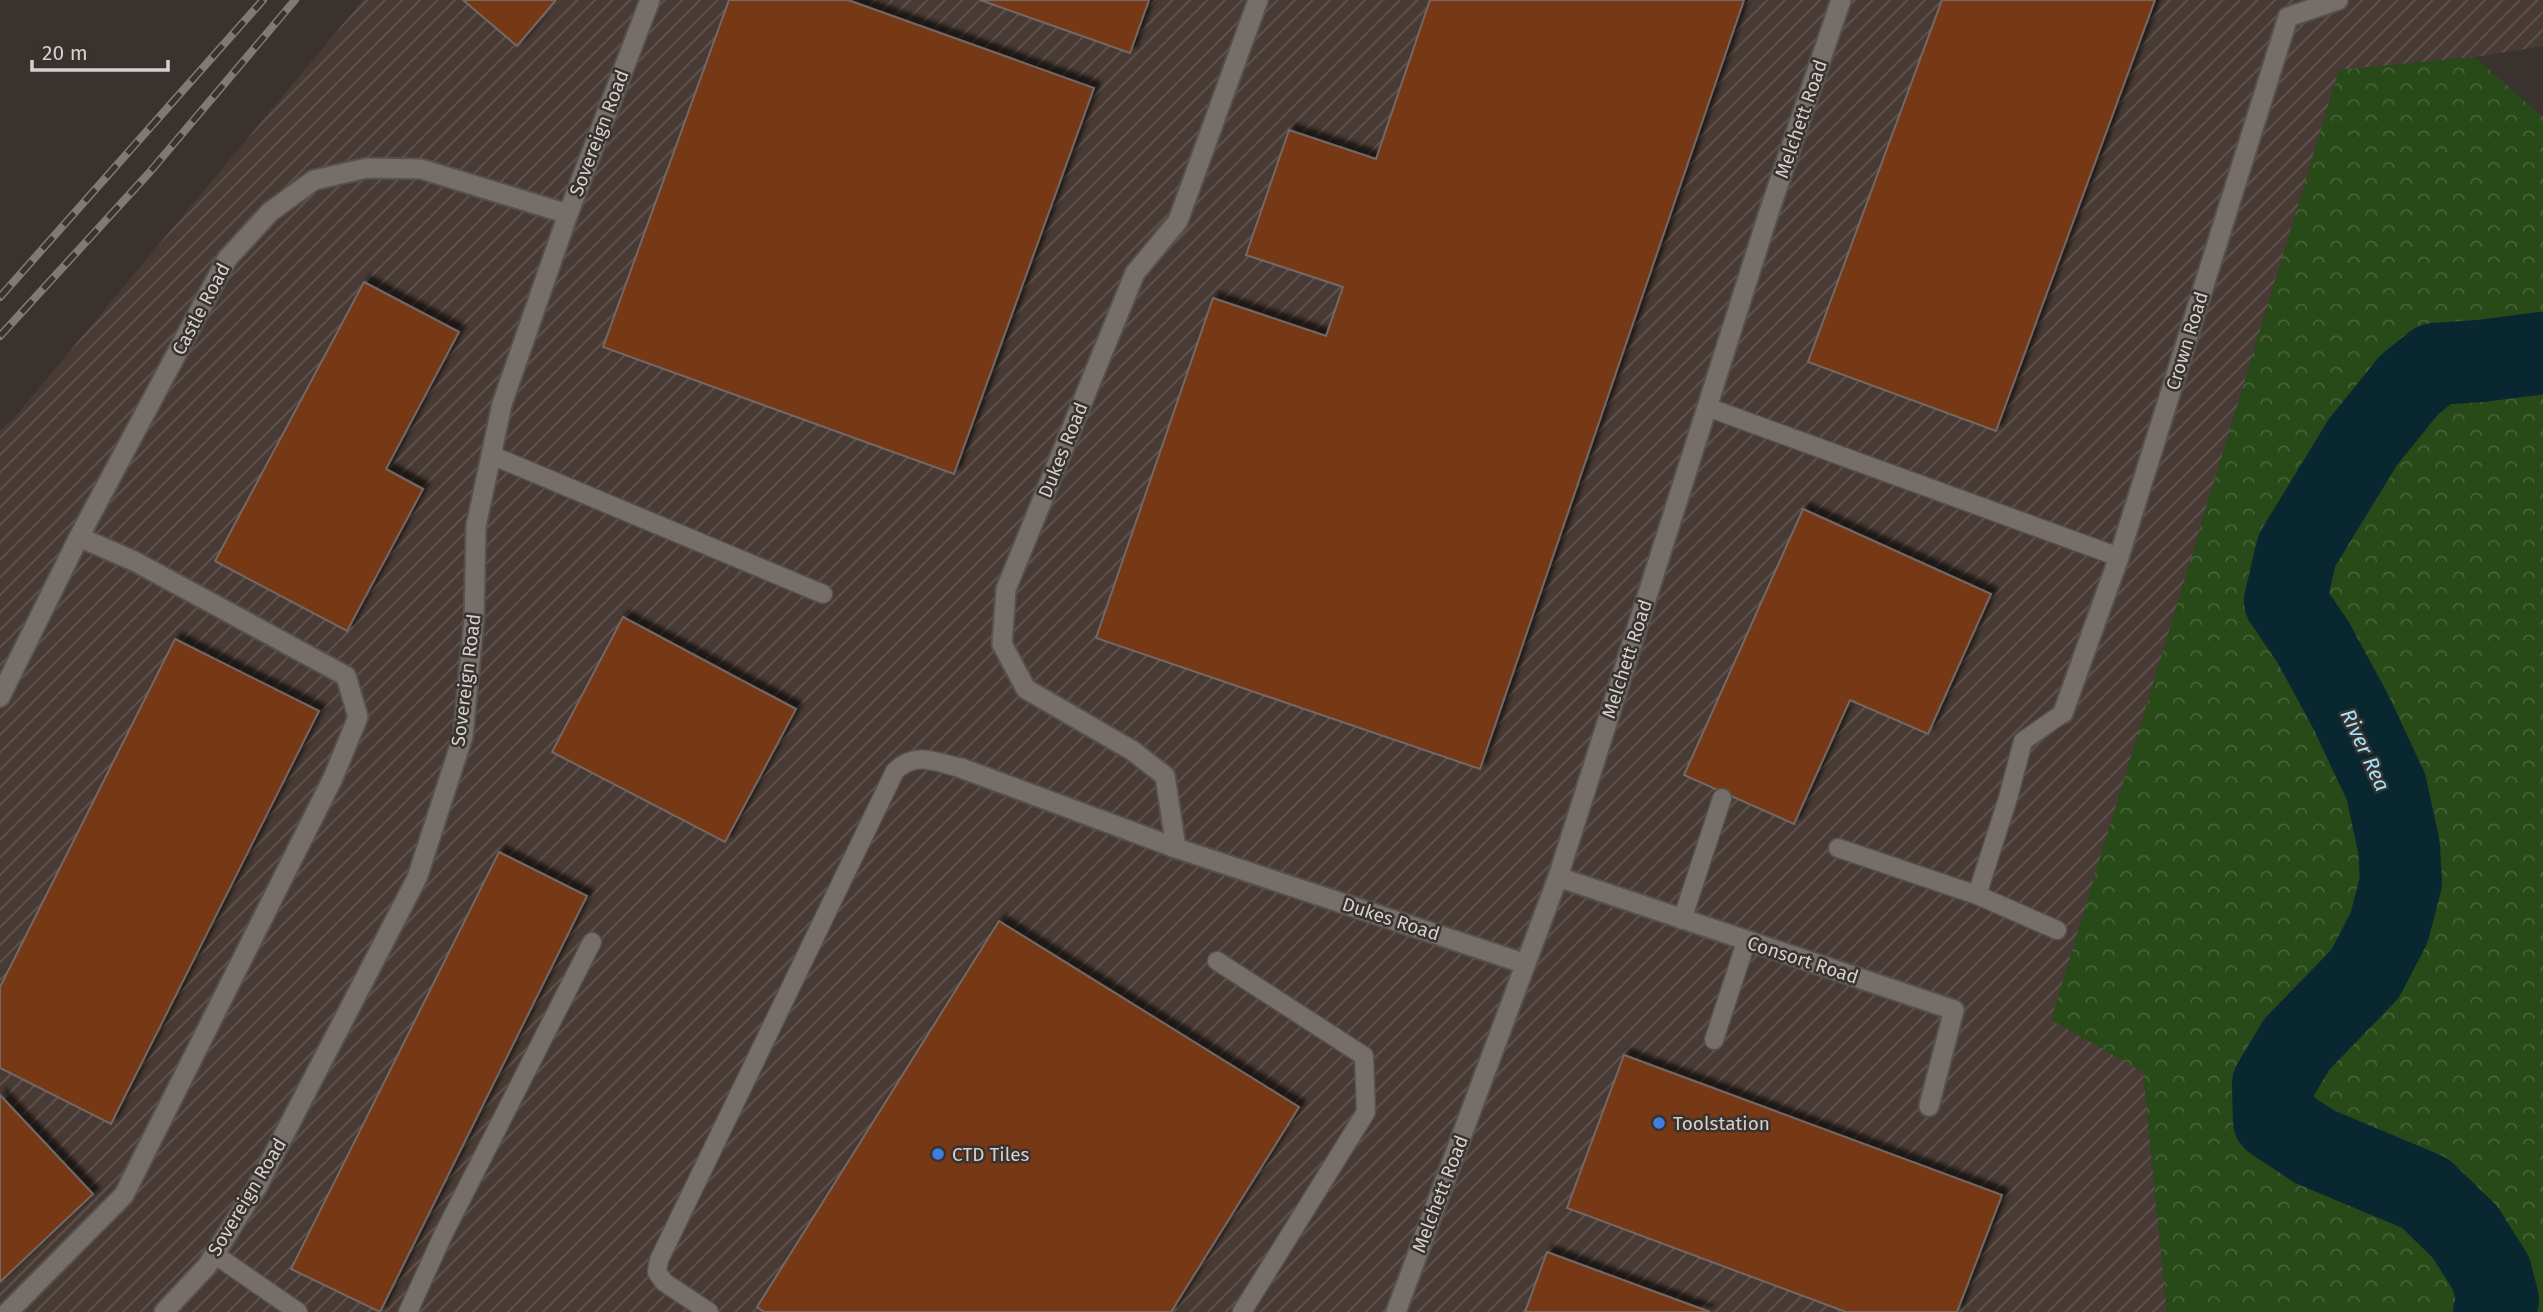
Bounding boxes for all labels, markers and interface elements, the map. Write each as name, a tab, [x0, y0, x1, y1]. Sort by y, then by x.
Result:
scale bar	[32, 28, 168, 72]
text: 20 m	[42, 40, 88, 66]
street label: Melchett Road	[1770, 57, 1832, 181]
street label: Sovereign Road	[564, 67, 634, 199]
street label: Castle Road	[167, 259, 235, 359]
street label: Crown Road	[2161, 289, 2213, 393]
street label: Dukes Road	[1033, 399, 1093, 501]
street label: Melchett Road	[1597, 597, 1657, 721]
street label: Sovereign Road	[446, 612, 486, 748]
water label: River Rea	[2335, 705, 2395, 795]
street label: Dukes Road	[1339, 892, 1443, 946]
street label: Consort Road	[1745, 931, 1861, 989]
place label: Toolstation	[1673, 1112, 1770, 1135]
marker: Toolstation	[1651, 1115, 1667, 1131]
street label: Melchett Road	[1407, 1132, 1473, 1256]
street label: Sovereign Road	[203, 1134, 291, 1260]
place label: CTD Tiles	[952, 1143, 1030, 1166]
marker: CTD Tiles	[930, 1146, 946, 1162]

